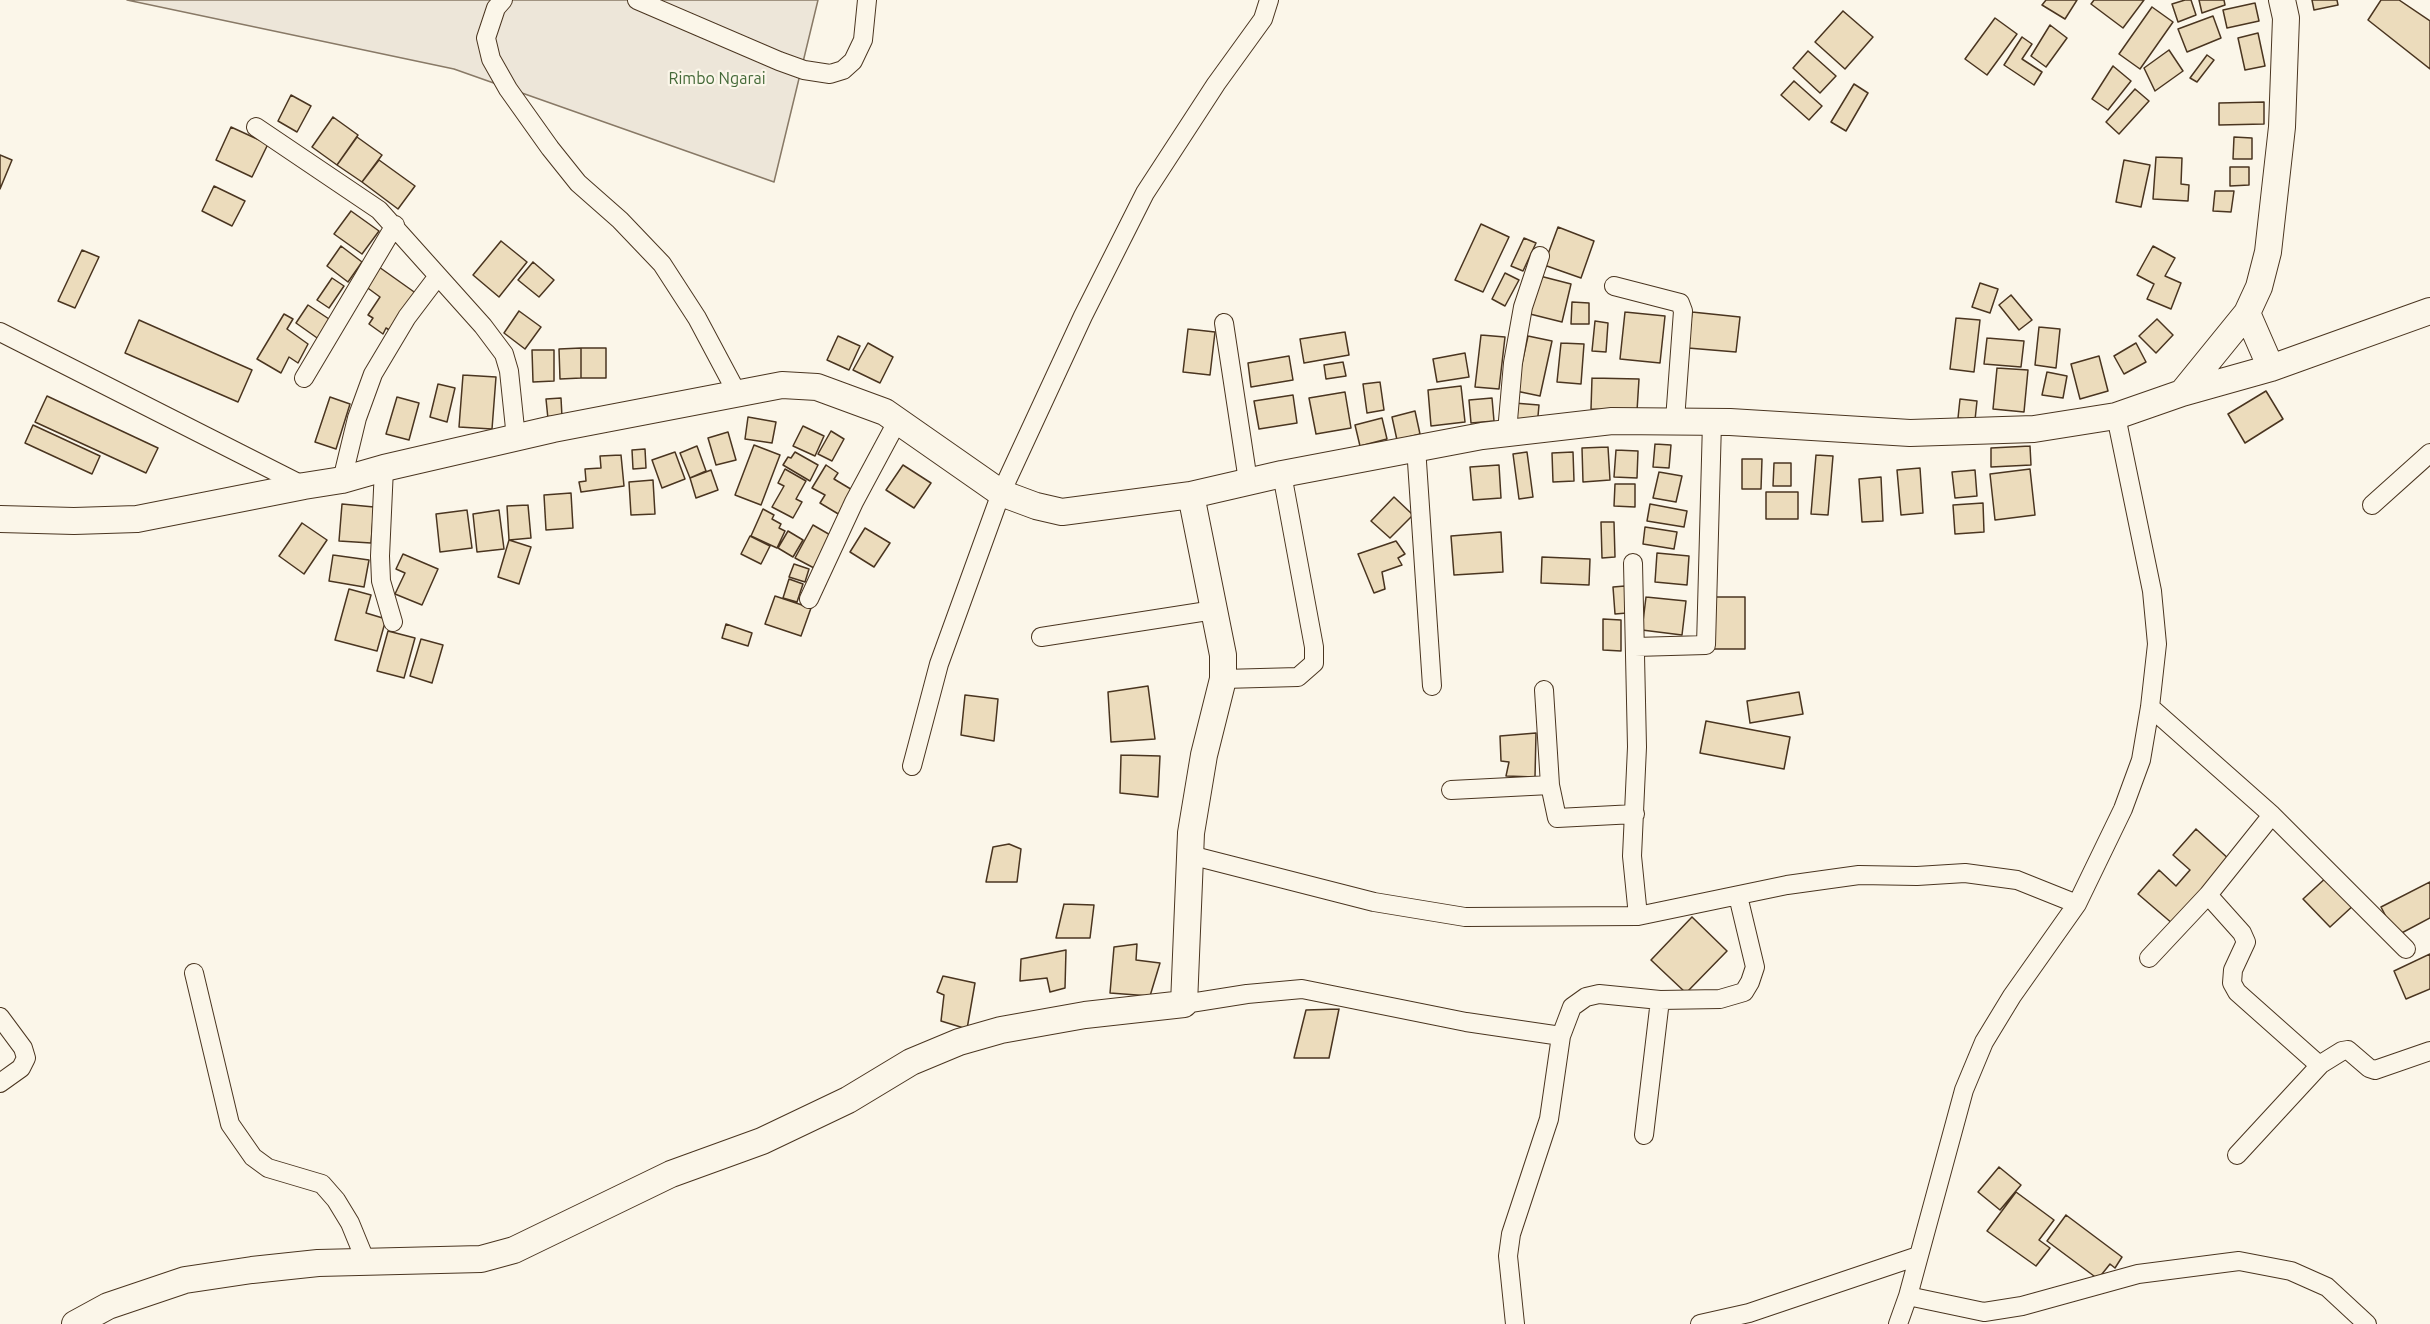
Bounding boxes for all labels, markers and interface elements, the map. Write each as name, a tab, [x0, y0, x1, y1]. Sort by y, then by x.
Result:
park label: Rimbo Ngarai	[668, 69, 766, 89]

